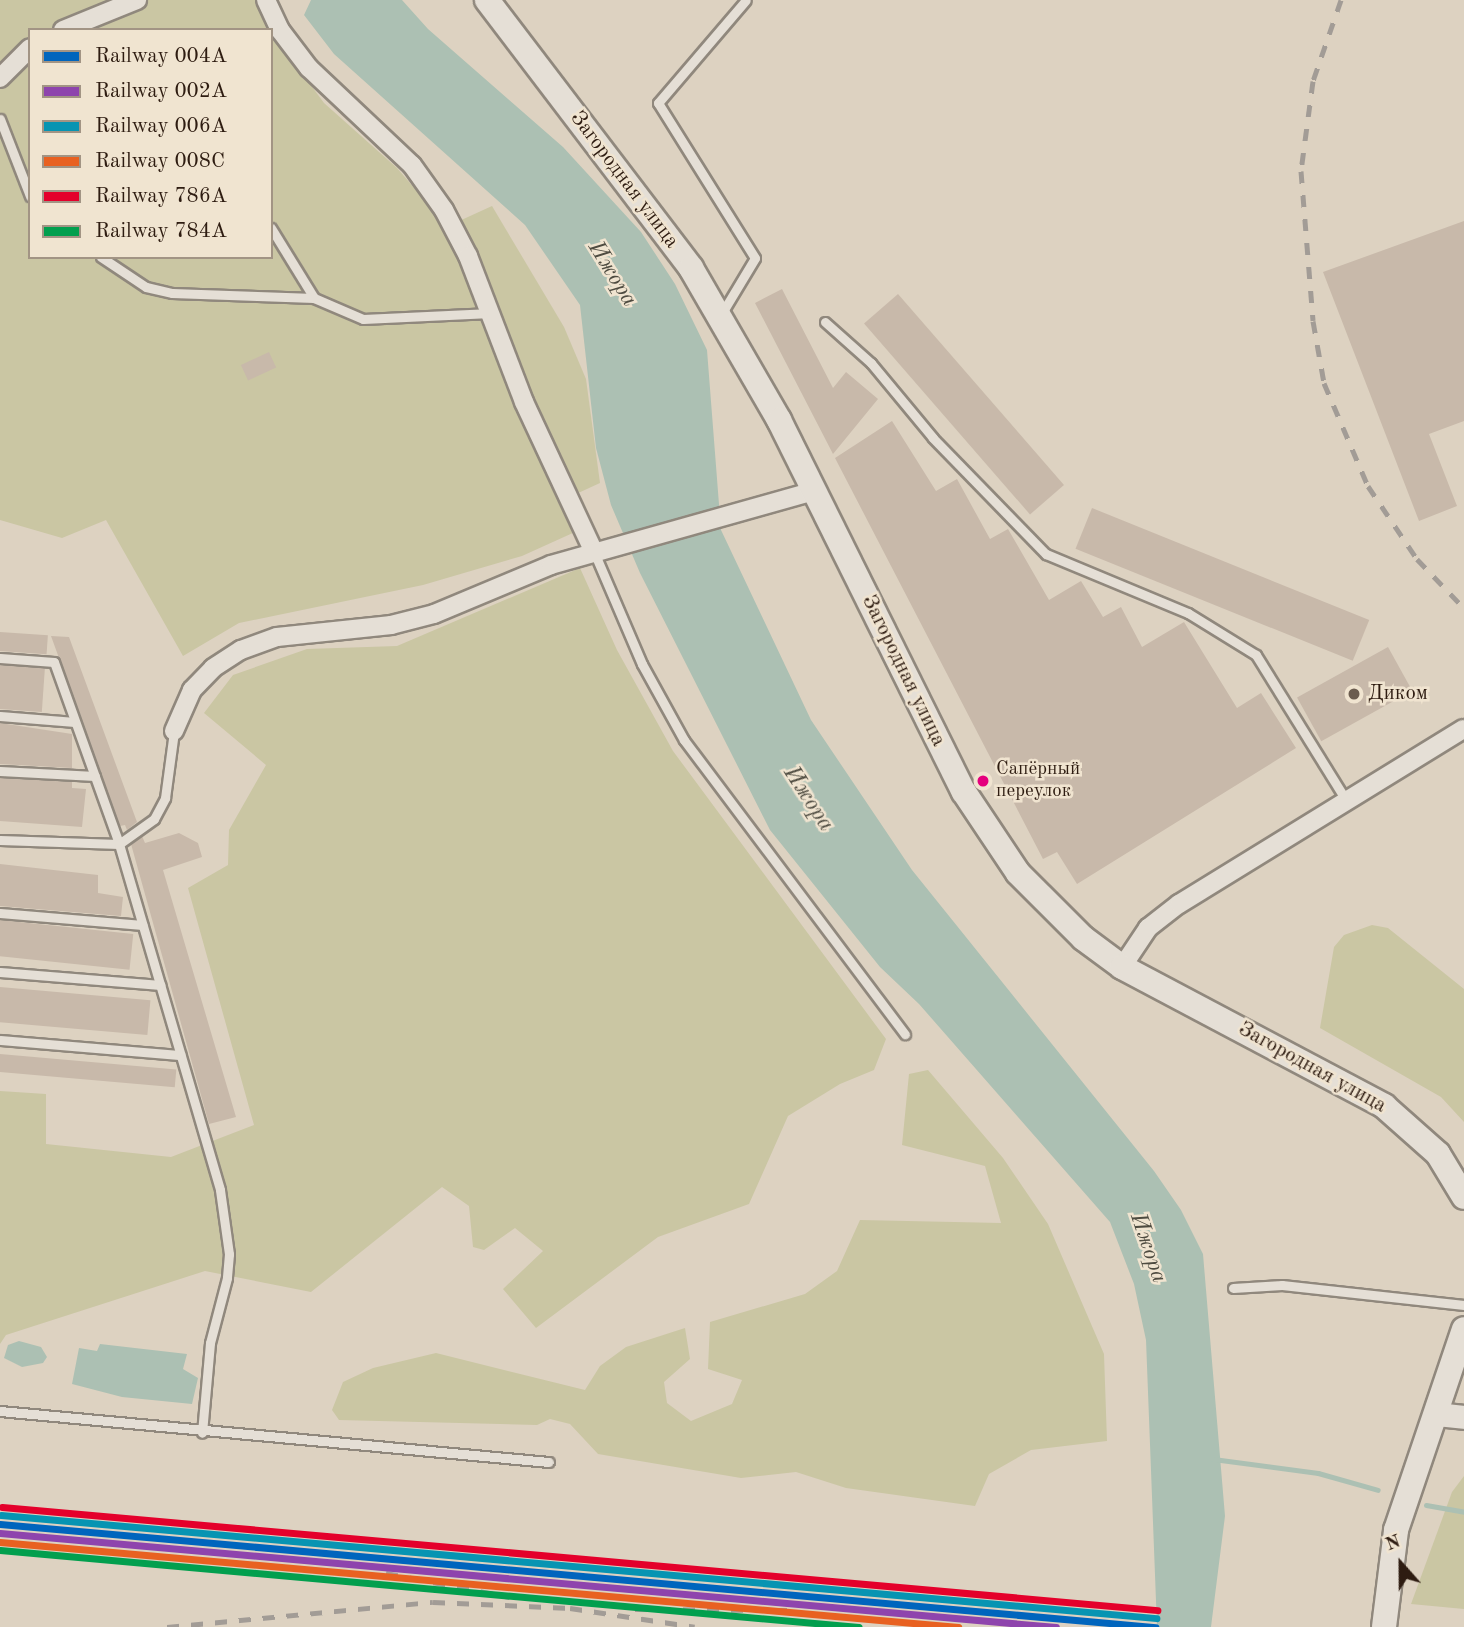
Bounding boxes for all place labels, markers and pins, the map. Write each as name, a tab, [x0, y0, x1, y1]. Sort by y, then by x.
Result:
place label: Диком	[1368, 681, 1428, 707]
marker: Диком	[1346, 686, 1362, 702]
place label: Сапёрный переулок	[996, 759, 1080, 803]
marker: Сапёрный переулок	[976, 774, 990, 788]

